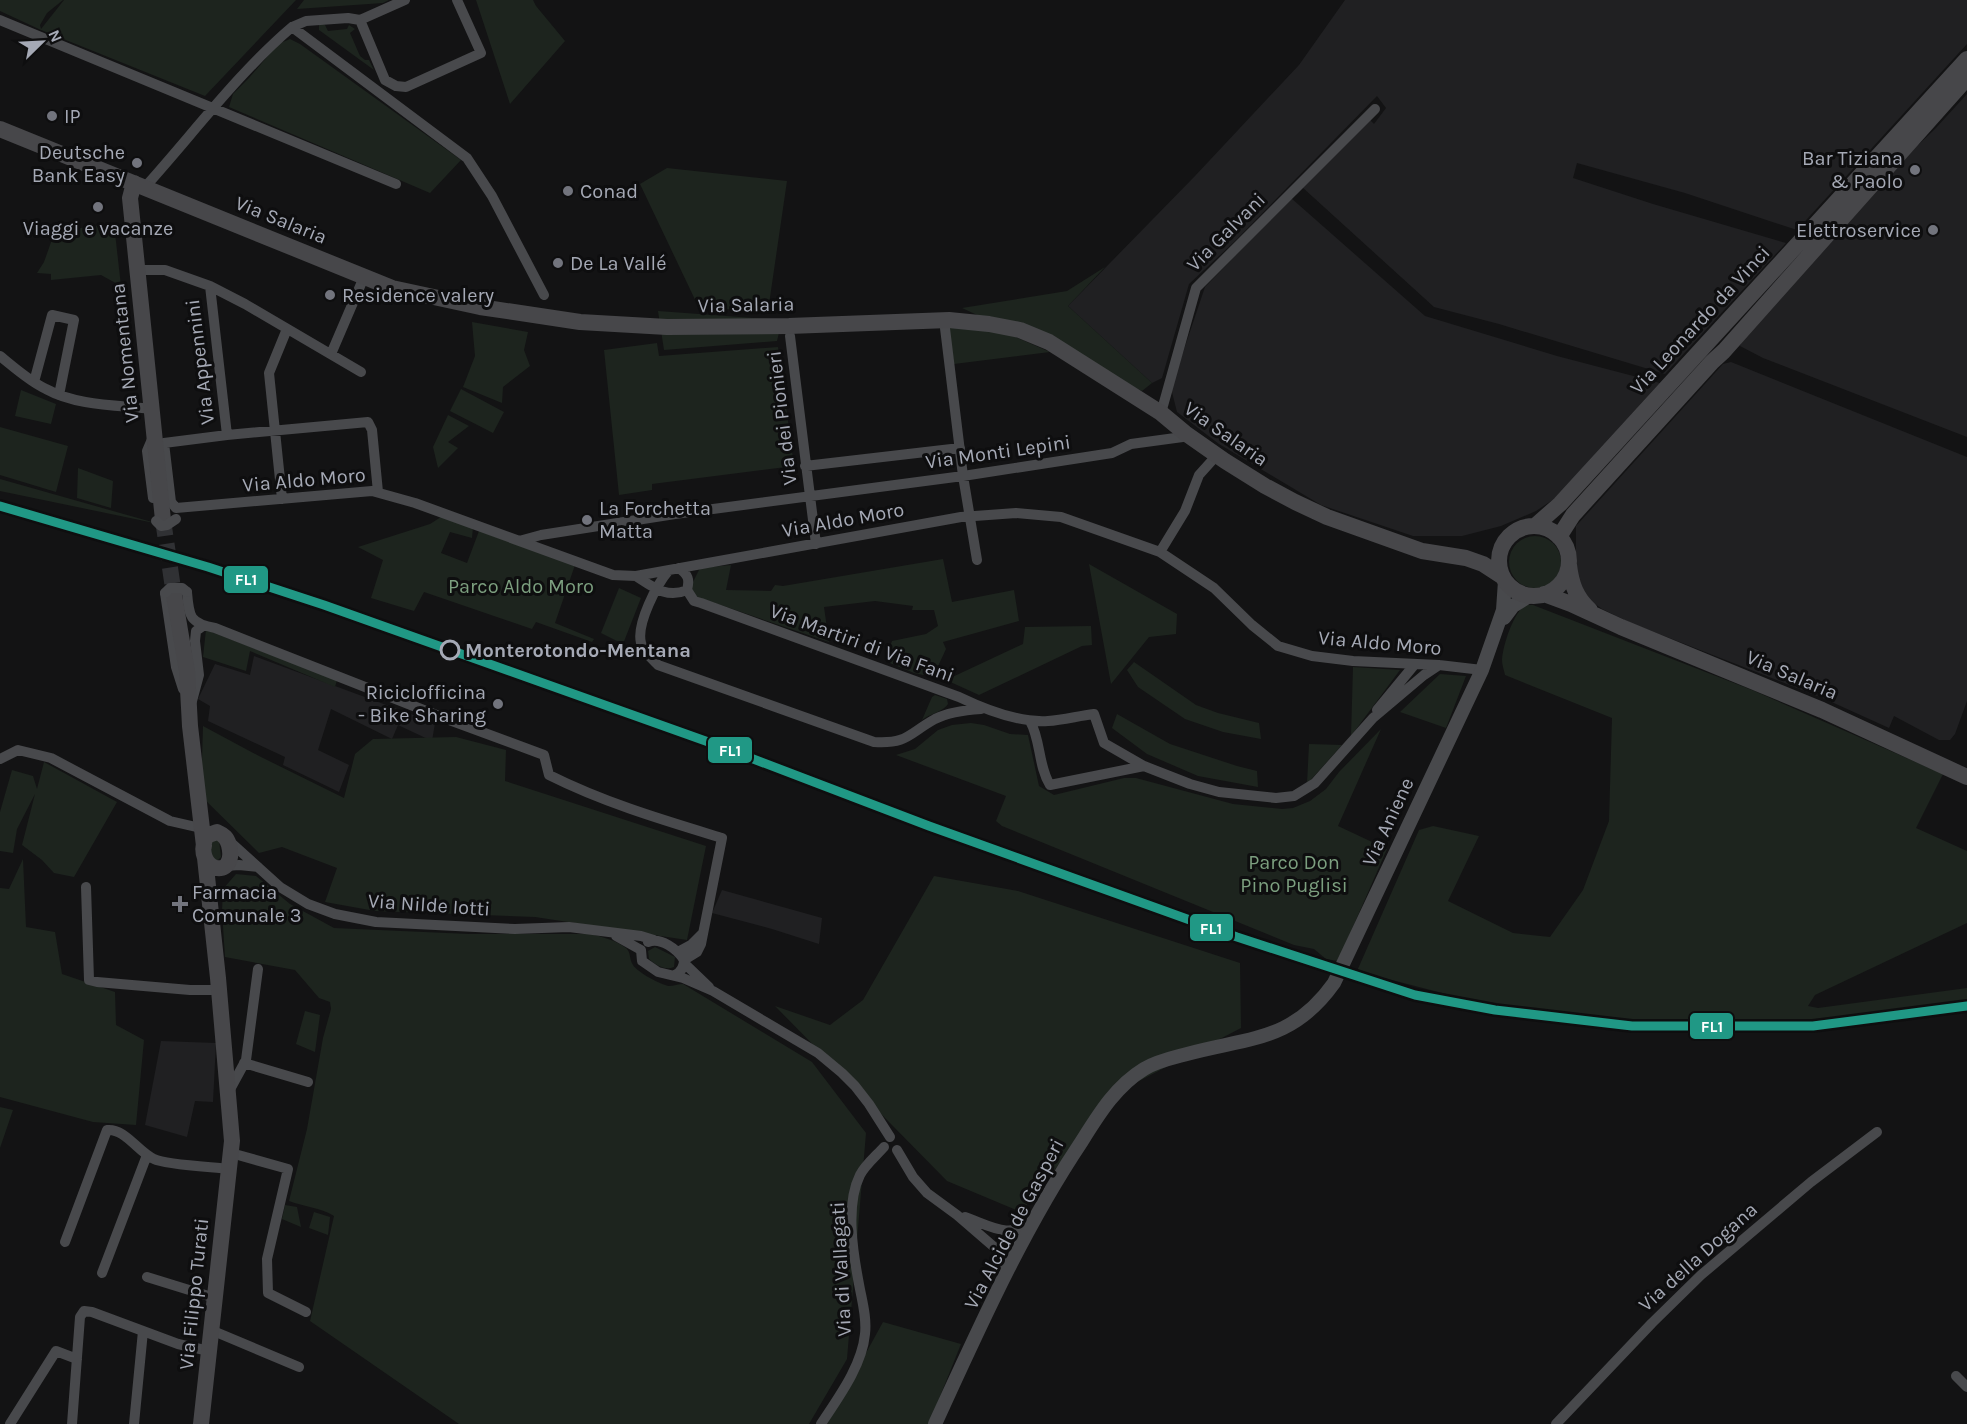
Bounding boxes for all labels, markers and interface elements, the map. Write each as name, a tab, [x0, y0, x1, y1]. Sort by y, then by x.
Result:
north arrow	[12, 12, 72, 72]
text: N	[44, 27, 66, 45]
place label: IP	[64, 105, 81, 128]
marker: IP	[45, 109, 59, 123]
place label: Deutsche Bank Easy	[32, 141, 125, 187]
place label: Bar Tiziana & Paolo	[1802, 147, 1903, 193]
marker: Deutsche Bank Easy	[130, 156, 144, 170]
marker: Bar Tiziana & Paolo	[1908, 163, 1922, 177]
place label: Conad	[580, 180, 638, 203]
marker: Conad	[561, 184, 575, 198]
street label: Via Galvani	[1182, 188, 1270, 276]
street label: Via Salaria	[232, 191, 330, 249]
marker: Viaggi e vacanze	[91, 200, 105, 214]
place label: Viaggi e vacanze	[23, 217, 173, 240]
place label: Elettroservice	[1796, 219, 1921, 242]
marker: Elettroservice	[1926, 223, 1940, 237]
street label: Via Leonardo da Vinci	[1625, 241, 1775, 399]
place label: De La Vallé	[570, 252, 666, 275]
marker: De La Vallé	[551, 256, 565, 270]
street label: Via Nomentana	[106, 282, 144, 424]
place label: Residence valery	[342, 284, 494, 307]
marker: Residence valery	[323, 288, 337, 302]
street label: Via Salaria	[697, 293, 795, 317]
street label: Via Appennini	[181, 298, 219, 426]
street label: Via dei Pionieri	[762, 349, 802, 487]
street label: Via Salaria	[1180, 397, 1272, 471]
street label: Via Monti Lepini	[924, 430, 1072, 474]
street label: Via Aldo Moro	[241, 463, 367, 497]
place label: La Forchetta Matta	[599, 497, 711, 543]
street label: Via Aldo Moro	[780, 498, 906, 542]
marker: La Forchetta Matta	[580, 513, 594, 527]
line badge: FL1	[223, 565, 269, 594]
text: FL1	[235, 570, 257, 589]
park label: Parco Aldo Moro	[448, 575, 594, 598]
street label: Via Martiri di Via Fani	[767, 599, 957, 687]
street label: Via Aldo Moro	[1317, 626, 1443, 660]
place label: Monterotondo-Mentana	[465, 639, 691, 662]
marker: Monterotondo-Mentana	[440, 640, 460, 660]
street label: Via Salaria	[1743, 645, 1841, 705]
place label: Riciclofficina - Bike Sharing	[358, 681, 486, 727]
marker: Riciclofficina - Bike Sharing	[491, 697, 505, 711]
line badge: FL1	[707, 736, 753, 764]
text: FL1	[719, 741, 741, 760]
street label: Via Aniene	[1357, 774, 1419, 870]
park label: Parco Don Pino Puglisi	[1240, 851, 1348, 897]
place label: Farmacia Comunale 3	[192, 881, 302, 927]
street label: Via Nilde Iotti	[367, 889, 491, 921]
marker: Farmacia Comunale 3	[173, 897, 187, 911]
line badge: FL1	[1189, 913, 1234, 942]
text: FL1	[1200, 919, 1222, 938]
line badge: FL1	[1689, 1012, 1734, 1040]
text: FL1	[1701, 1017, 1723, 1036]
street label: Via Alcide de Gasperi	[959, 1135, 1069, 1313]
street label: Via della Dogana	[1634, 1198, 1762, 1316]
street label: Via di Vallagati	[826, 1201, 856, 1337]
street label: Via Filippo Turati	[175, 1217, 213, 1371]

